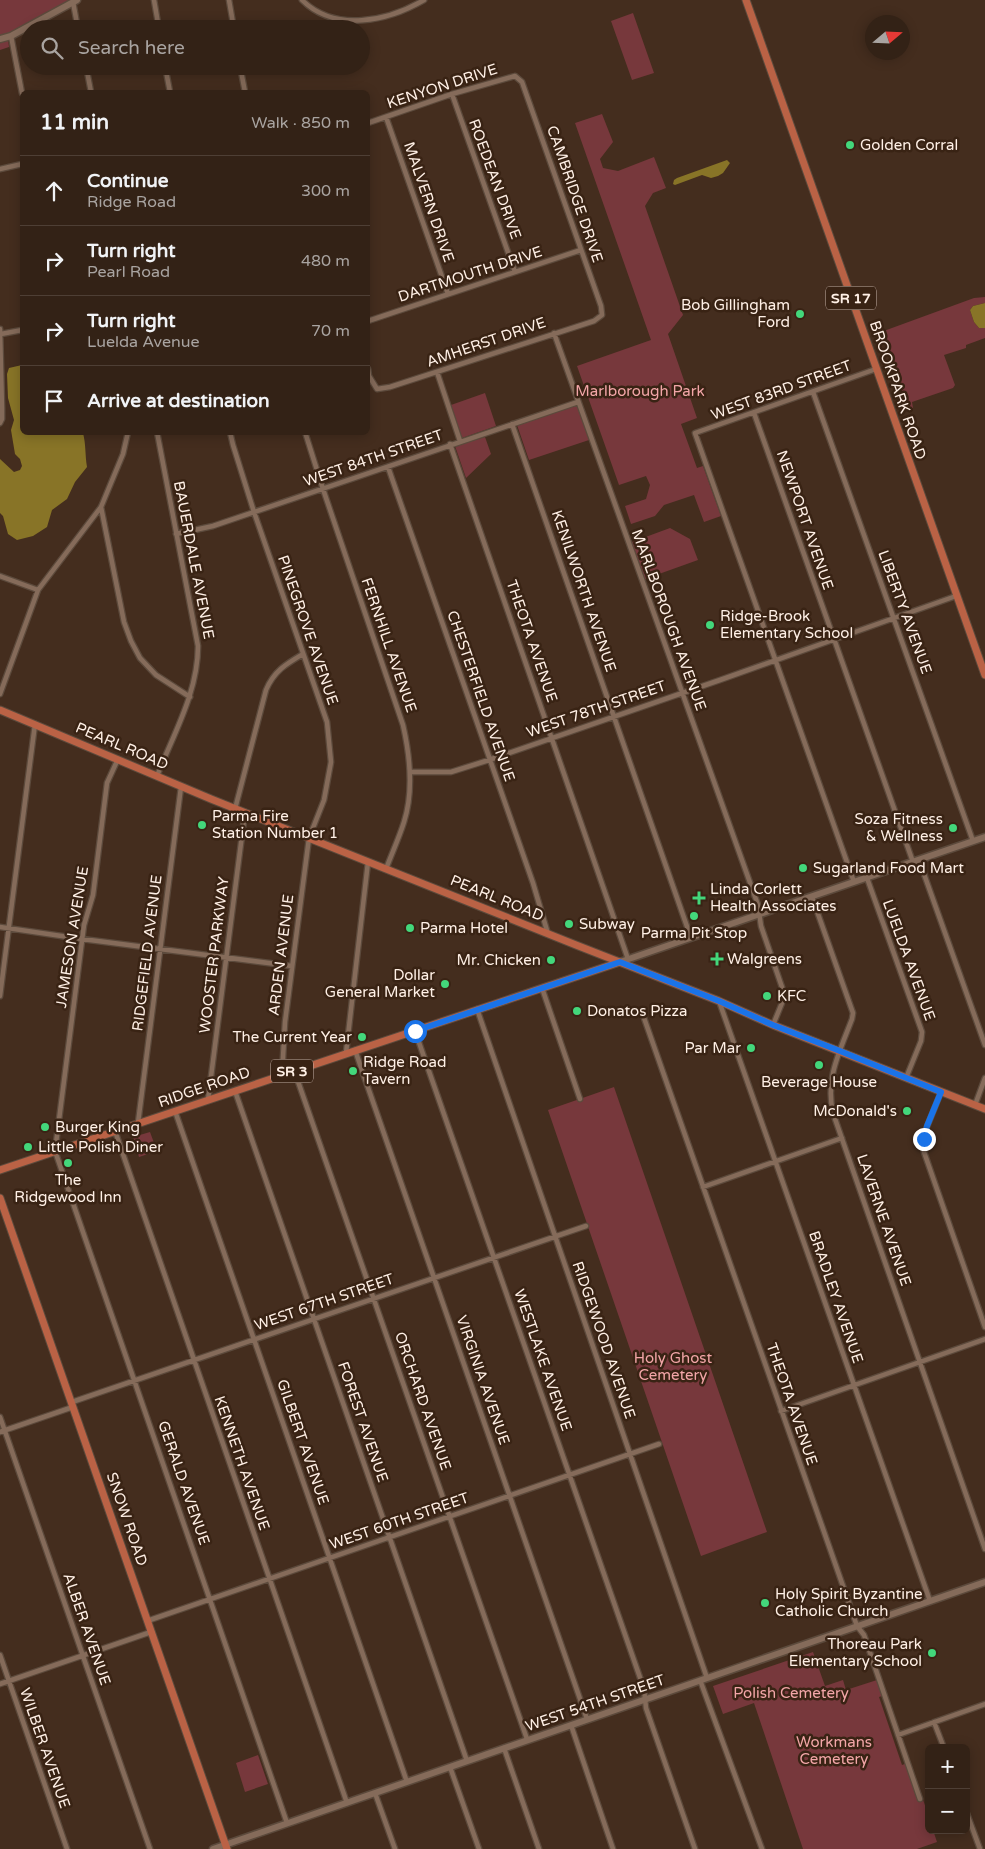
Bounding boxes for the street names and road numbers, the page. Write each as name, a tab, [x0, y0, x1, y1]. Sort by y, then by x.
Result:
street label: KENYON DRIVE	[384, 60, 500, 112]
street label: ROEDEAN DRIVE	[465, 116, 525, 242]
street label: CAMBRIDGE DRIVE	[543, 123, 607, 265]
street label: MALVERN DRIVE	[400, 139, 458, 265]
street label: DARTMOUTH DRIVE	[396, 242, 544, 306]
road number: SR 17	[826, 286, 876, 310]
street label: AMHERST DRIVE	[424, 313, 548, 371]
street label: BROOKPARK ROAD	[866, 318, 930, 462]
street label: WEST 83RD STREET	[708, 356, 854, 424]
street label: WEST 84TH STREET	[301, 426, 445, 490]
street label: NEWPORT AVENUE	[773, 448, 837, 592]
street label: BAUERDALE AVENUE	[170, 479, 218, 641]
street label: KENILWORTH AVENUE	[548, 508, 620, 674]
street label: MARLBOROUGH AVENUE	[628, 527, 710, 713]
street label: LIBERTY AVENUE	[874, 548, 936, 676]
street label: PINEGROVE AVENUE	[274, 553, 342, 707]
street label: FERNHILL AVENUE	[357, 575, 421, 715]
street label: THEOTA AVENUE	[503, 577, 561, 705]
street label: CHESTERFIELD AVENUE	[443, 608, 519, 784]
street label: WEST 78TH STREET	[524, 677, 668, 741]
street label: PEARL ROAD	[73, 718, 171, 774]
street label: JAMESON AVENUE	[52, 865, 92, 1009]
street label: PEARL ROAD	[448, 871, 546, 925]
street label: RIDGEFIELD AVENUE	[128, 874, 166, 1032]
street label: WOOSTER PARKWAY	[195, 875, 233, 1034]
street label: ARDEN AVENUE	[265, 893, 297, 1017]
street label: LUELDA AVENUE	[879, 897, 939, 1023]
road number: SR 3	[271, 1060, 313, 1082]
street label: RIDGE ROAD	[156, 1063, 252, 1111]
street label: LAVERNE AVENUE	[853, 1152, 915, 1288]
street label: BRADLEY AVENUE	[805, 1228, 867, 1366]
street label: RIDGEWOOD AVENUE	[569, 1259, 639, 1421]
street label: WEST 67TH STREET	[252, 1270, 396, 1334]
street label: WESTLAKE AVENUE	[510, 1287, 576, 1433]
street label: VIRGINIA AVENUE	[452, 1313, 514, 1447]
street label: ORCHARD AVENUE	[391, 1329, 455, 1473]
street label: THEOTA AVENUE	[763, 1340, 821, 1468]
street label: FOREST AVENUE	[334, 1359, 392, 1485]
street label: GILBERT AVENUE	[273, 1377, 333, 1507]
street label: KENNETH AVENUE	[211, 1393, 273, 1533]
street label: GERALD AVENUE	[154, 1419, 214, 1547]
street label: SNOW ROAD	[103, 1470, 151, 1568]
street label: WEST 60TH STREET	[327, 1489, 471, 1553]
street label: ALBER AVENUE	[59, 1570, 115, 1688]
street label: WEST 54TH STREET	[523, 1671, 667, 1735]
street label: WILBER AVENUE	[16, 1685, 74, 1811]

